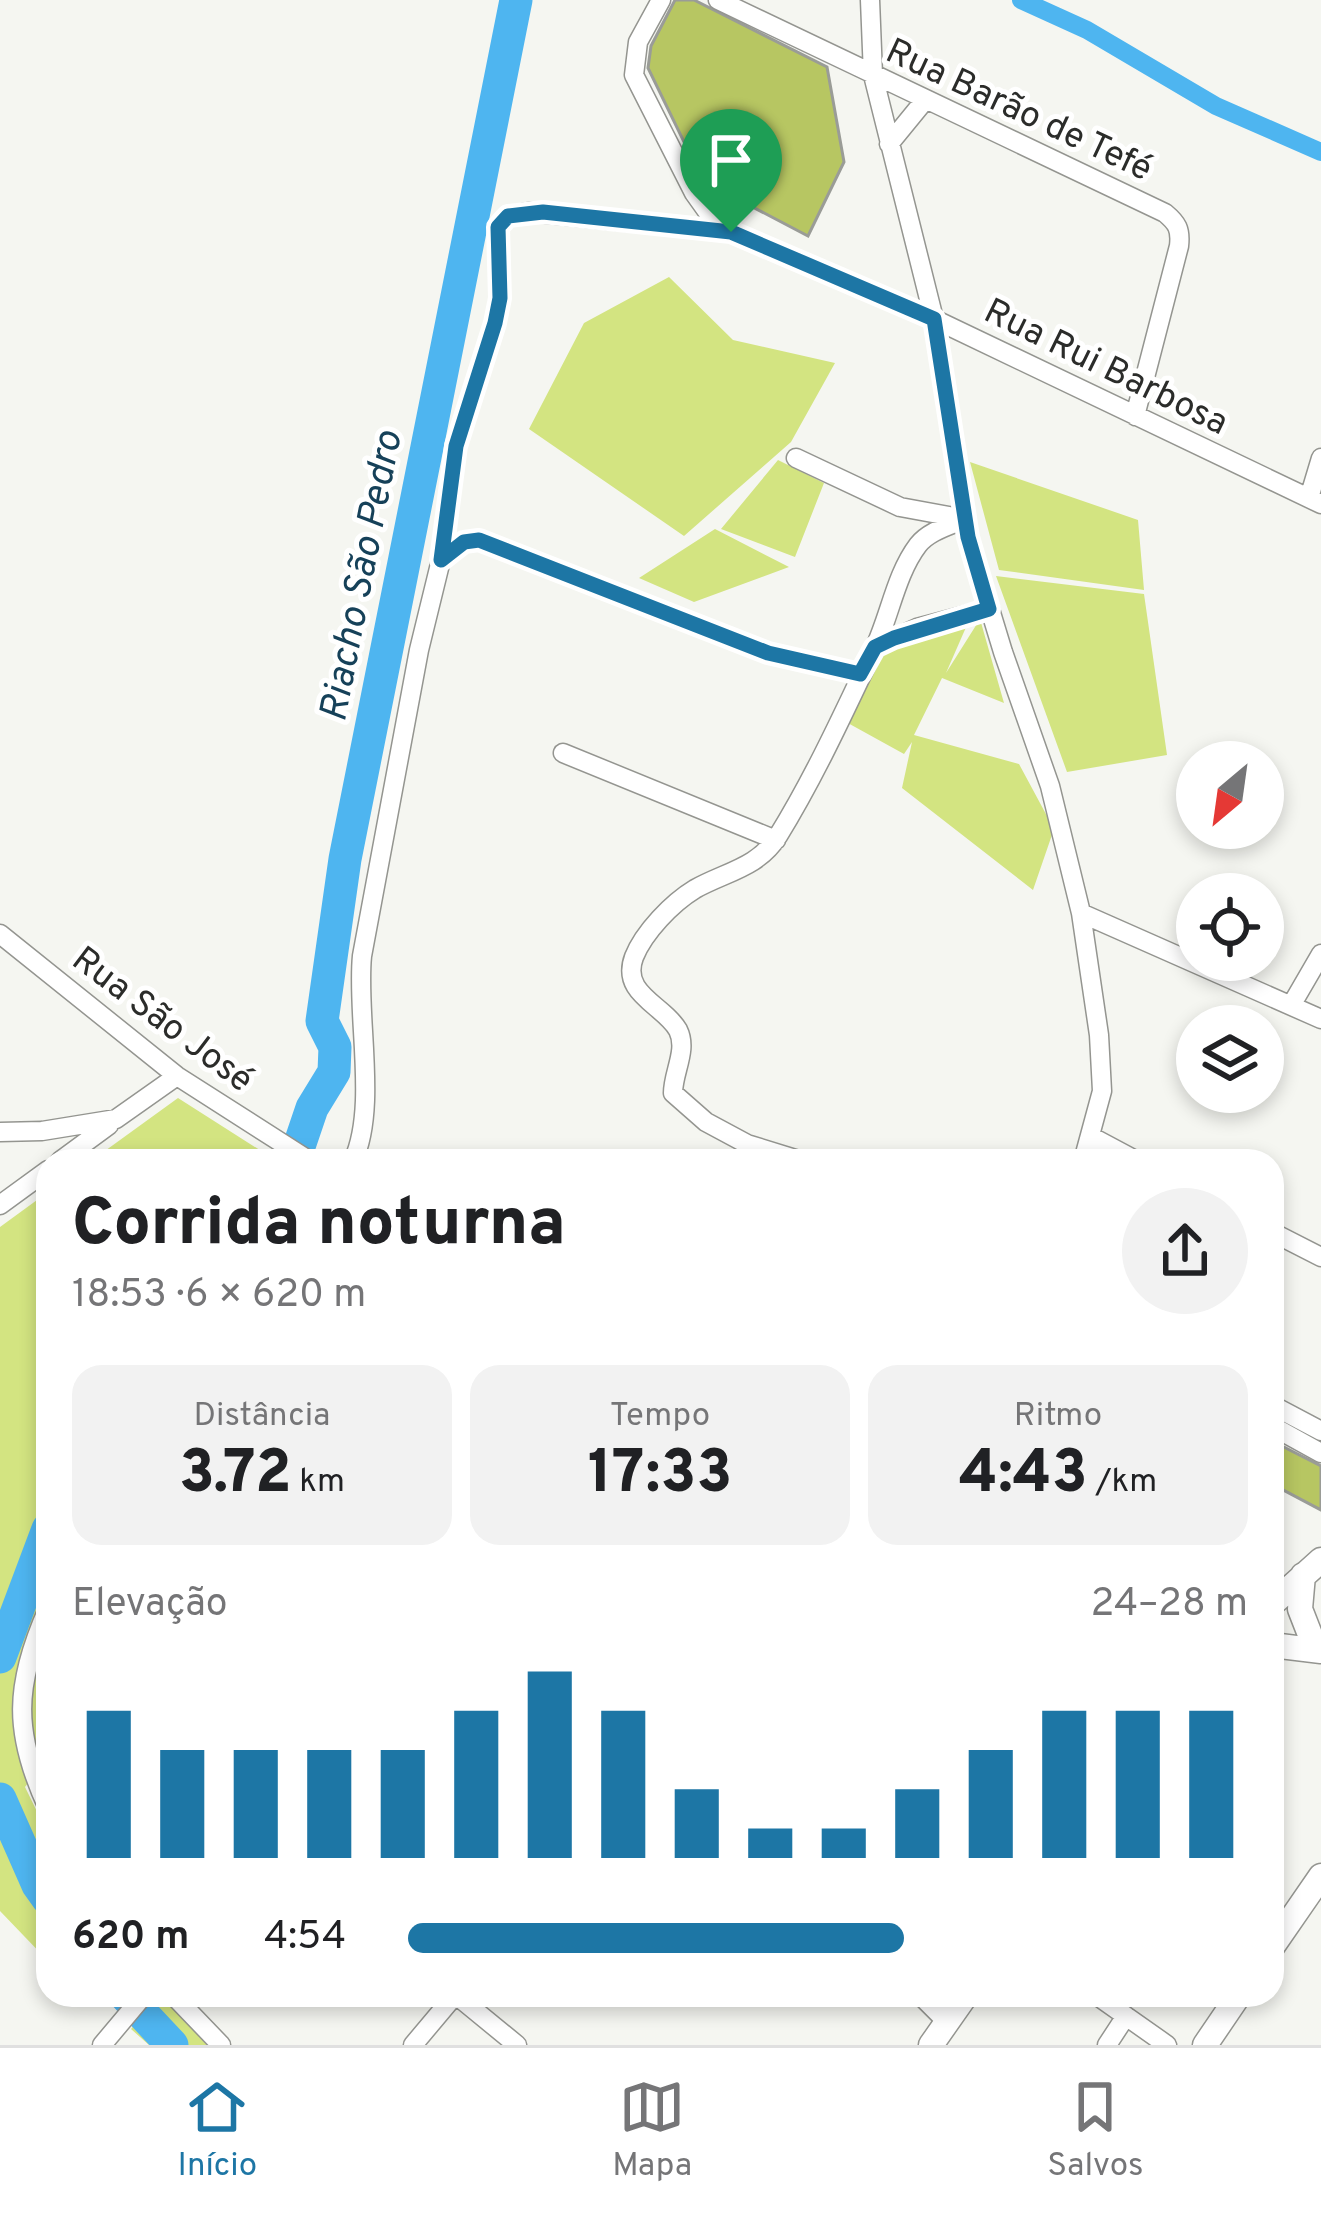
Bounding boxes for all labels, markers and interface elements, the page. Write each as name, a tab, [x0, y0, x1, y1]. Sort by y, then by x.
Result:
street label: Rua Barão de Tefé	[878, 30, 1159, 194]
pin	[680, 109, 782, 232]
icon: arrive	[698, 127, 764, 193]
street label: Rua Rui Barbosa	[976, 290, 1235, 448]
water label: Riacho São Pedro	[311, 427, 416, 726]
north arrow	[1176, 741, 1284, 849]
map controls	[1176, 741, 1284, 1113]
button: locate	[1176, 873, 1284, 981]
street label: Rua São José	[62, 938, 262, 1104]
button: layers	[1176, 1005, 1284, 1113]
text: Corrida noturna	[72, 1185, 566, 1268]
button: share	[1122, 1188, 1248, 1314]
text: 18:53 · 6 × 620 m	[72, 1272, 366, 1321]
text: Distância	[194, 1396, 330, 1438]
text: Tempo	[610, 1396, 710, 1438]
text: Ritmo	[1014, 1396, 1102, 1438]
text: 3.72	[179, 1438, 292, 1514]
text: 17:33	[588, 1438, 732, 1514]
text: 4:43	[959, 1438, 1088, 1514]
text: km	[292, 1462, 345, 1504]
text: /km	[1088, 1462, 1157, 1504]
text: Elevação	[72, 1581, 227, 1630]
text: 24–28 m	[1091, 1581, 1248, 1630]
text: 620 m	[72, 1914, 189, 1963]
text: 4:54	[264, 1914, 346, 1963]
tab: Início	[178, 2074, 257, 2188]
tab: Mapa	[612, 2074, 692, 2188]
tab: Salvos	[1047, 2074, 1143, 2188]

